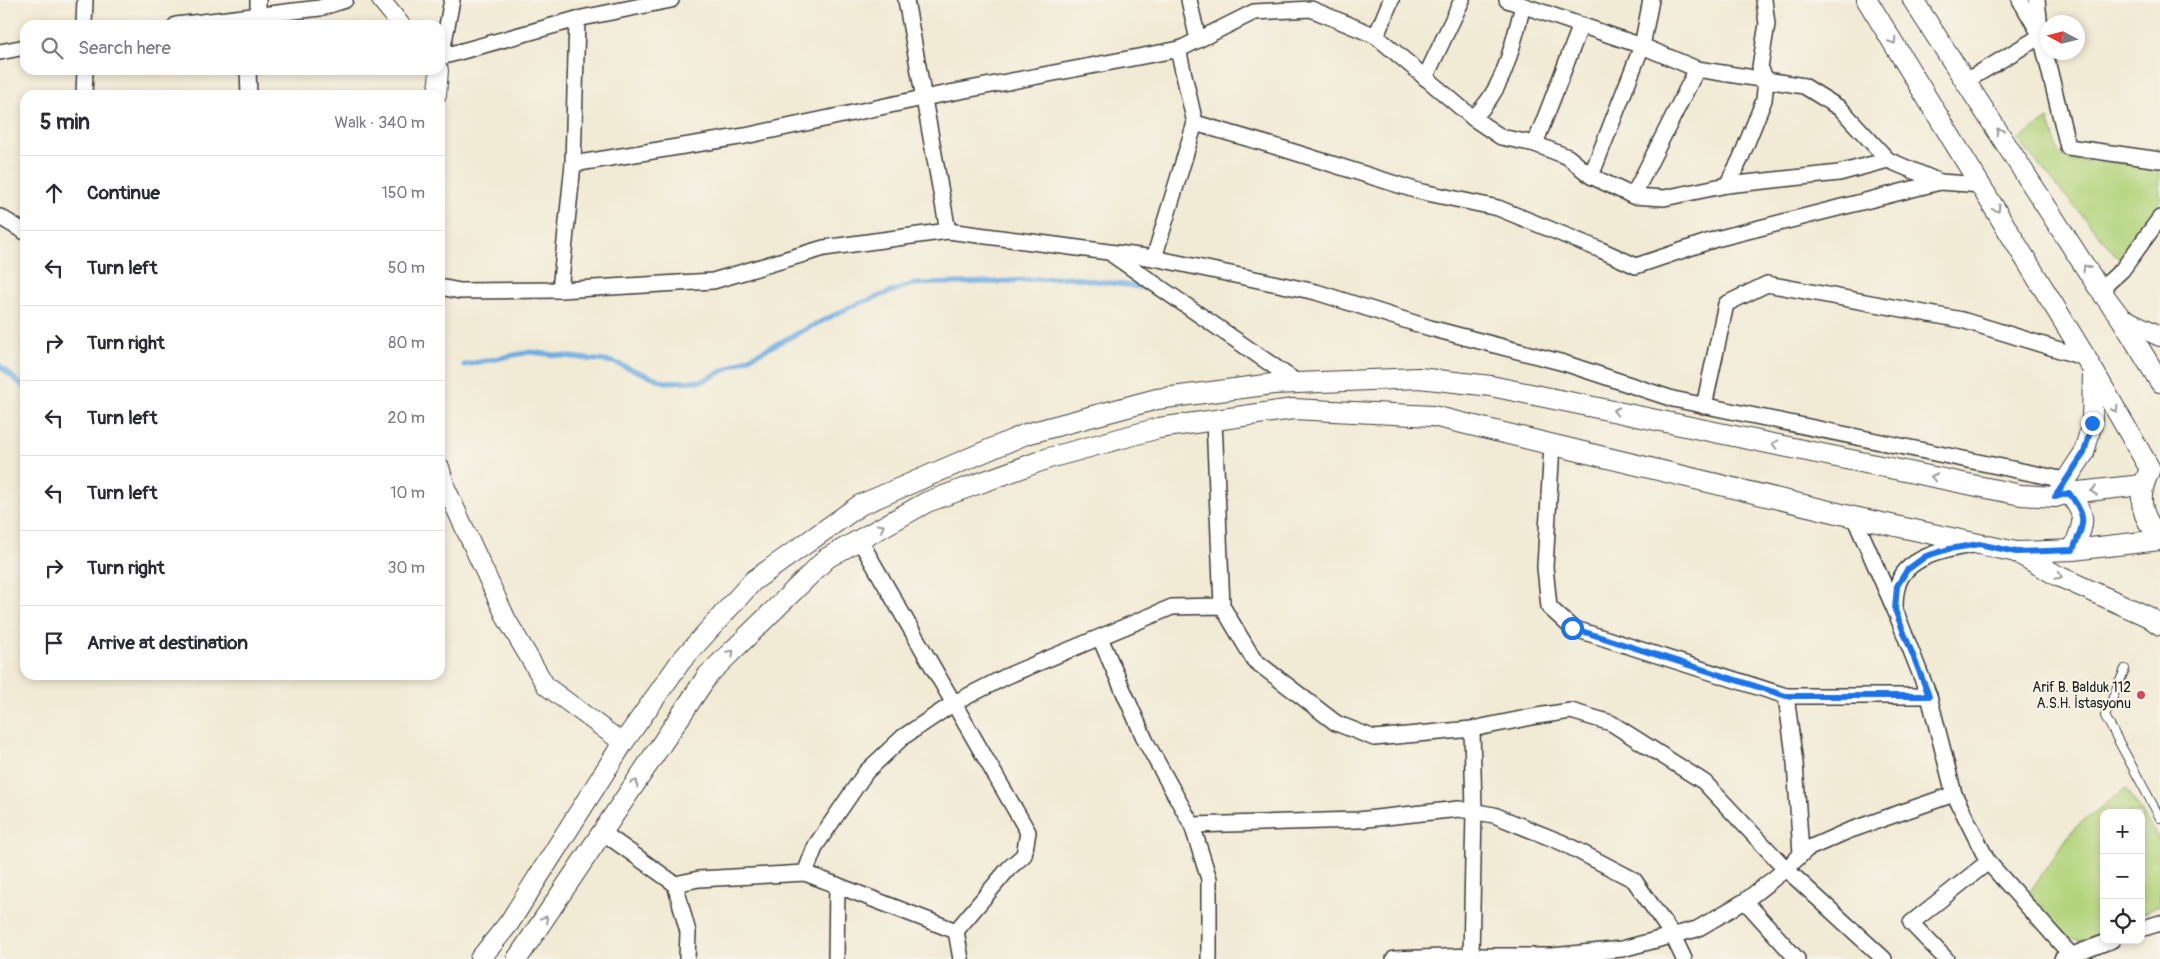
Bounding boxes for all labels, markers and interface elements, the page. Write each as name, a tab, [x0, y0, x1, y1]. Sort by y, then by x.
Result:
north arrow	[2040, 15, 2085, 60]
search box	[20, 20, 445, 75]
icon: search	[38, 34, 66, 62]
text: Search here	[78, 36, 171, 60]
one-way arrow	[1886, 36, 1896, 45]
text: 5 min	[40, 109, 90, 136]
text: Walk · 340 m	[334, 113, 425, 133]
one-way arrow	[1995, 128, 2005, 137]
icon: ahead	[40, 179, 68, 207]
text: Continue	[87, 181, 160, 205]
text: 150 m	[381, 183, 425, 203]
one-way arrow	[1990, 204, 2000, 213]
icon: left	[40, 254, 68, 282]
text: Turn left	[87, 256, 157, 280]
text: 50 m	[388, 258, 425, 278]
one-way arrow	[2083, 265, 2092, 274]
icon: right	[40, 329, 68, 357]
text: Turn right	[87, 331, 165, 355]
text: 80 m	[388, 333, 425, 353]
icon: left	[40, 404, 68, 432]
one-way arrow	[2109, 404, 2119, 413]
text: Turn left	[87, 406, 157, 430]
one-way arrow	[1611, 407, 1620, 417]
text: 20 m	[387, 408, 425, 428]
route end	[2081, 412, 2104, 435]
one-way arrow	[1770, 440, 1779, 450]
one-way arrow	[1929, 472, 1938, 483]
icon: left	[40, 479, 68, 507]
text: Turn left	[87, 481, 157, 505]
text: 10 m	[390, 483, 425, 503]
one-way arrow	[2090, 485, 2098, 496]
one-way arrow	[876, 524, 885, 534]
icon: right	[40, 554, 68, 582]
text: Turn right	[87, 556, 165, 580]
text: 30 m	[387, 558, 425, 578]
one-way arrow	[2054, 570, 2063, 580]
route start	[1561, 617, 1584, 640]
icon: arrive	[40, 629, 68, 657]
text: Arrive at destination	[87, 631, 248, 655]
one-way arrow	[725, 650, 734, 659]
place label: Arif B. Balduk 112 A.S.H. İstasyonu	[2032, 679, 2131, 712]
marker: Arif B. Balduk 112 A.S.H. İstasyonu	[2135, 689, 2147, 701]
one-way arrow	[629, 780, 638, 789]
map controls	[2100, 809, 2145, 944]
button: +	[2100, 809, 2145, 854]
button: −	[2100, 854, 2145, 899]
button: locate	[2100, 899, 2145, 944]
one-way arrow	[538, 915, 548, 924]

